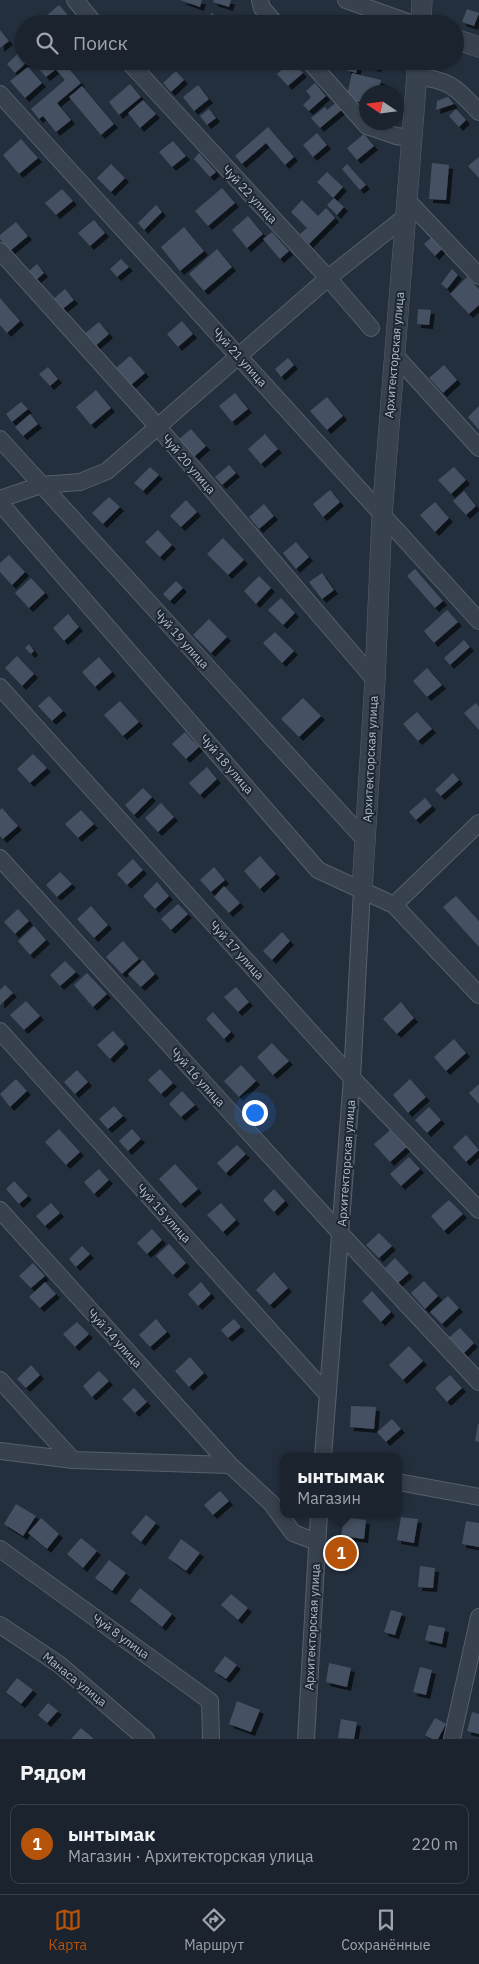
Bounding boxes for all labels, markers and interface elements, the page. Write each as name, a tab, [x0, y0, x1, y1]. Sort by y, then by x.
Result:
search box	[15, 15, 464, 70]
icon: search	[33, 29, 61, 57]
text: Поиск	[73, 31, 128, 55]
north arrow	[359, 85, 404, 130]
street label: Чуй 22 улица	[219, 162, 281, 227]
street label: Архитекторская улица	[381, 291, 407, 419]
street label: Чуй 21 улица	[210, 324, 271, 390]
street label: Чуй 20 улица	[159, 431, 219, 497]
street label: Чуй 19 улица	[152, 606, 213, 672]
street label: Архитекторская улица	[359, 695, 381, 823]
street label: Чуй 18 улица	[197, 731, 257, 797]
street label: Чуй 17 улица	[207, 917, 268, 983]
street label: Чуй 16 улица	[168, 1044, 229, 1110]
street label: Архитекторская улица	[334, 1099, 358, 1227]
your location	[242, 1100, 268, 1126]
street label: Чуй 15 улица	[134, 1180, 195, 1246]
street label: Чуй 14 улица	[85, 1305, 146, 1371]
popup	[280, 1453, 402, 1518]
text: ынтымак	[297, 1464, 385, 1488]
text: Магазин	[297, 1488, 361, 1508]
pin: 1	[325, 1534, 357, 1572]
street label: Архитекторская улица	[301, 1563, 323, 1691]
street label: Чуй 8 улица	[90, 1610, 153, 1662]
street label: Манаса улица	[40, 1649, 111, 1710]
text: Рядом	[20, 1758, 87, 1786]
text: ынтымак	[68, 1822, 156, 1846]
text: 1	[32, 1834, 42, 1854]
text: 220 m	[411, 1834, 458, 1854]
text: Магазин · Архитекторская улица	[68, 1846, 314, 1866]
tab: Карта	[49, 1906, 87, 1954]
tab: Маршрут	[184, 1906, 244, 1954]
tab: Сохранённые	[341, 1906, 430, 1954]

